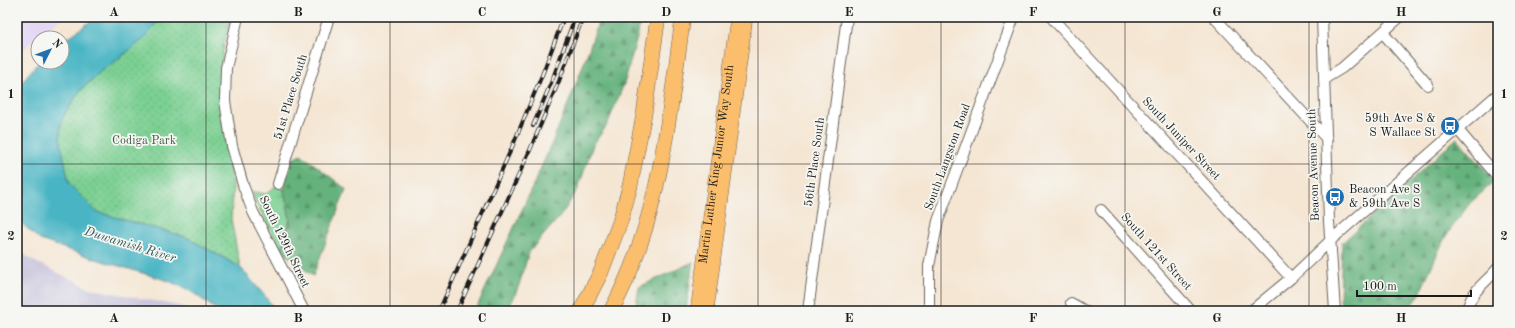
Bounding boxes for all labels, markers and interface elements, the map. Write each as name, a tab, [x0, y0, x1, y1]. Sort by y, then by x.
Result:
text: A	[109, 6, 119, 19]
text: B	[293, 6, 303, 19]
text: C	[478, 6, 486, 19]
text: D	[661, 6, 671, 19]
text: E	[845, 6, 854, 19]
text: F	[1029, 6, 1038, 19]
text: G	[1212, 6, 1222, 19]
text: H	[1396, 6, 1407, 19]
north arrow	[30, 30, 70, 70]
text: N	[49, 38, 64, 52]
street label: 51st Place South	[271, 52, 310, 141]
street label: Martin Luther King Junior Way South	[697, 64, 736, 265]
text: 1	[7, 88, 15, 101]
text: 1	[1500, 88, 1508, 101]
street label: South Juniper Street	[1140, 95, 1222, 183]
street label: South Langston Road	[923, 102, 973, 212]
street label: Beacon Avenue South	[1306, 108, 1322, 222]
place label: 59th Ave S & S Wallace St	[1365, 112, 1436, 139]
bus stop icon: 59th Ave S & S Wallace St	[1439, 115, 1461, 137]
street label: 56th Place South	[802, 116, 827, 207]
park label: Codiga Park	[112, 135, 176, 147]
place label: Beacon Ave S & 59th Ave S	[1349, 184, 1420, 210]
bus stop icon: Beacon Ave S & 59th Ave S	[1324, 186, 1346, 208]
street label: South 129th Street	[257, 194, 311, 290]
street label: South 121st Street	[1118, 211, 1194, 293]
water label: Duwamish River	[82, 225, 178, 265]
text: 2	[7, 230, 15, 243]
text: 2	[1500, 230, 1508, 243]
scale bar	[1357, 272, 1471, 298]
text: 100 m	[1363, 281, 1397, 293]
text: A	[109, 312, 119, 325]
text: B	[293, 312, 303, 325]
text: C	[478, 312, 486, 325]
text: D	[661, 312, 671, 325]
text: E	[845, 312, 854, 325]
text: F	[1029, 312, 1038, 325]
text: G	[1212, 312, 1222, 325]
text: H	[1396, 312, 1407, 325]

